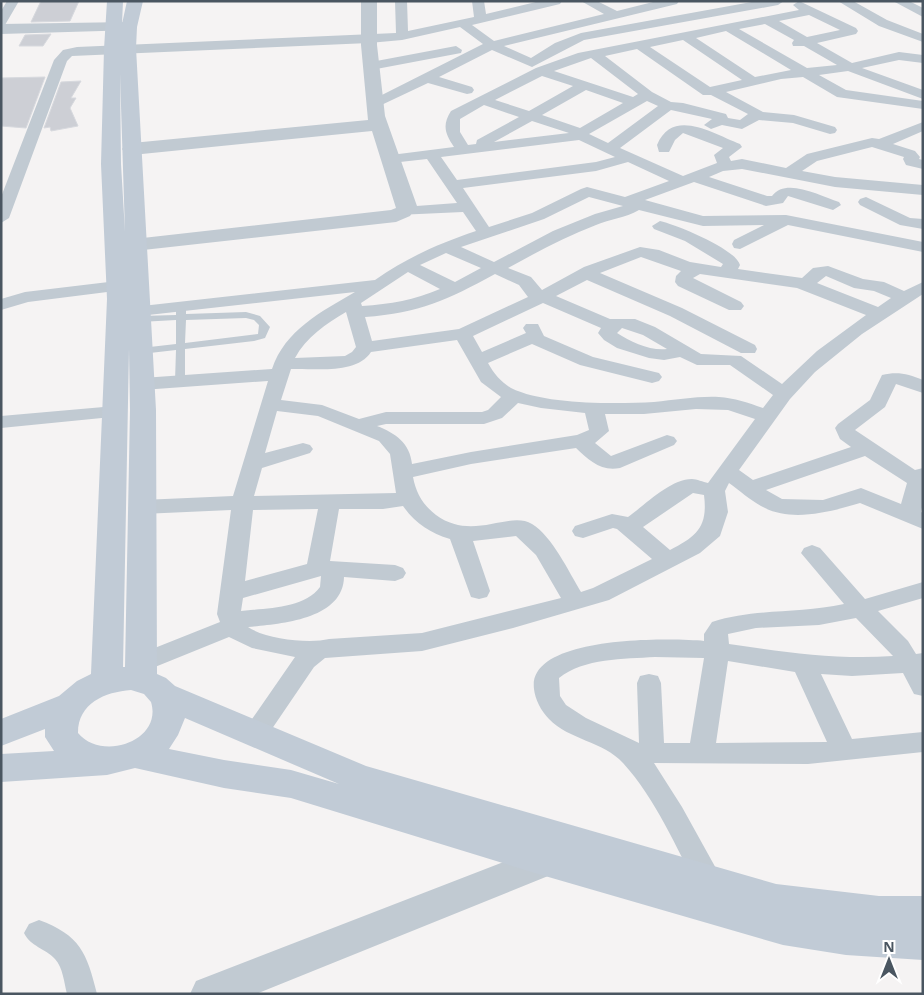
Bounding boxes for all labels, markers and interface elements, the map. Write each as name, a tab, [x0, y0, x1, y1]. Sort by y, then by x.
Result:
north arrow	[864, 935, 914, 985]
text: N	[883, 937, 895, 956]

